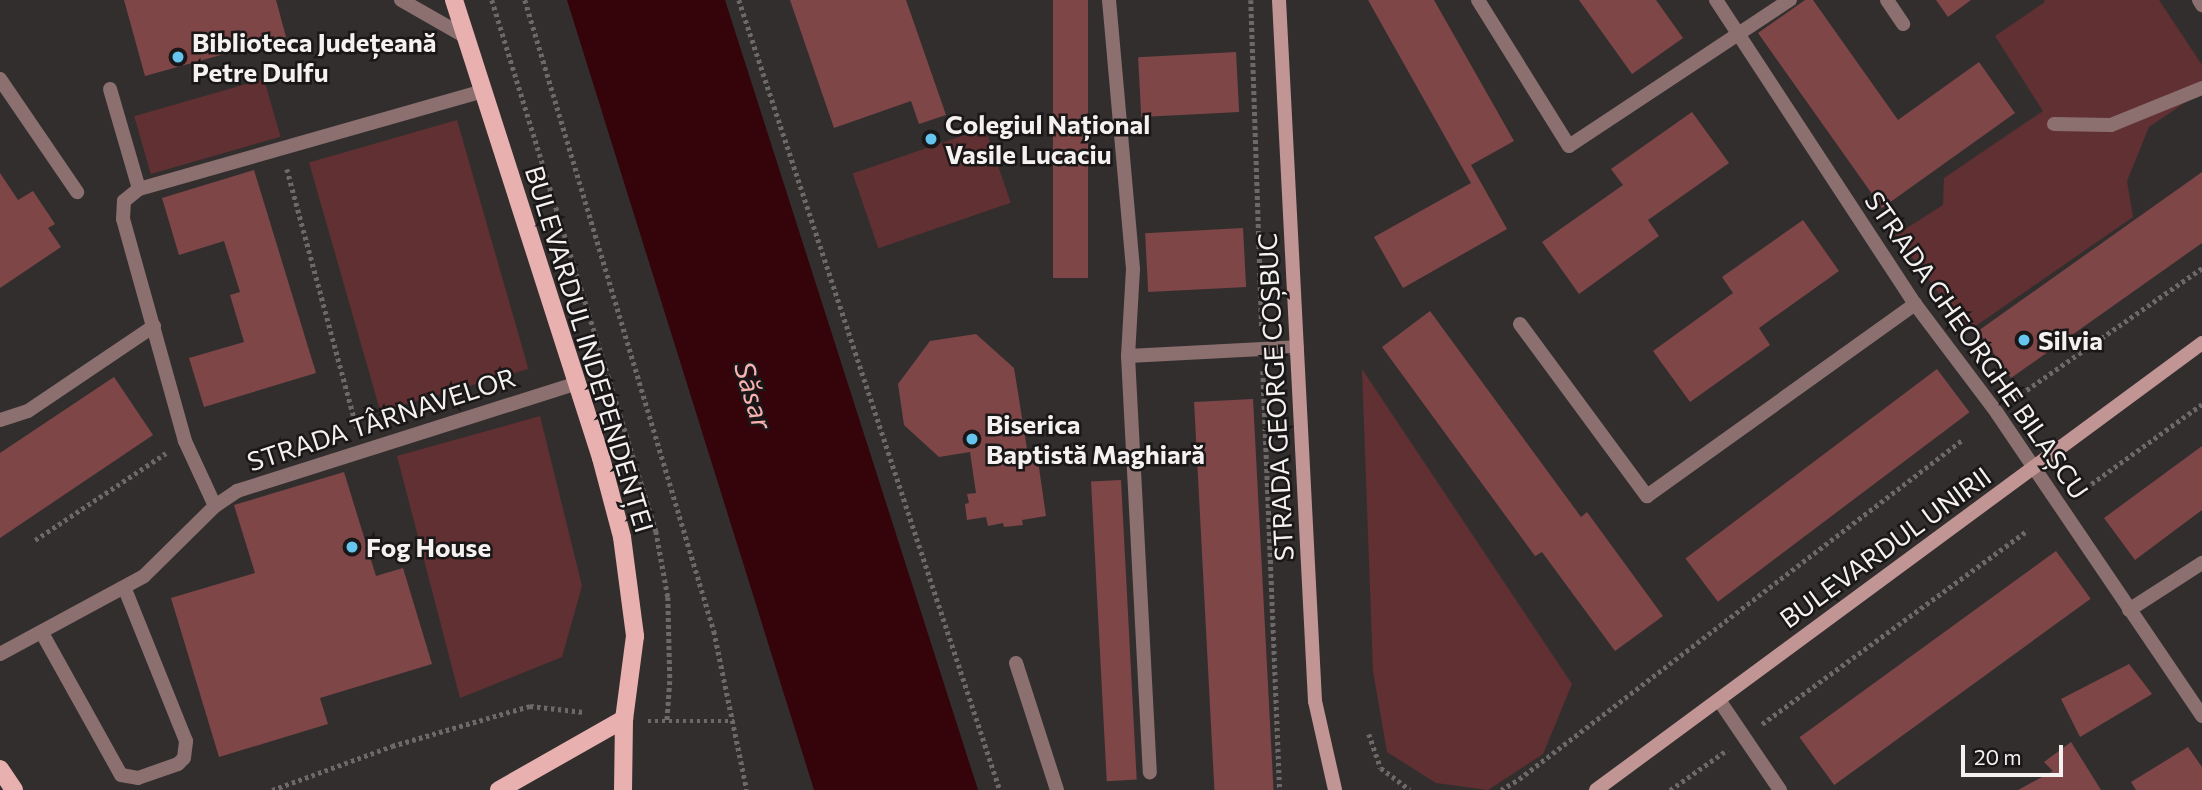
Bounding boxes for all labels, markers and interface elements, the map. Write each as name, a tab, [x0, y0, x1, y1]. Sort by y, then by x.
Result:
place label: Biblioteca Județeană Petre Dulfu	[192, 26, 436, 88]
marker: Biblioteca Județeană Petre Dulfu	[170, 49, 186, 65]
place label: Colegiul Național Vasile Lucaciu	[945, 108, 1150, 170]
marker: Colegiul Național Vasile Lucaciu	[923, 131, 939, 147]
street label: BULEVARDUL INDEPENDENȚEI	[519, 162, 661, 536]
street label: STRADA GHEORGHE BILAȘCU	[1859, 185, 2095, 505]
street label: STRADA GEORGE COȘBUC	[1251, 232, 1299, 562]
place label: Silvia	[2038, 324, 2103, 356]
marker: Silvia	[2016, 332, 2032, 348]
water label: Săsar	[728, 357, 780, 433]
street label: STRADA TÂRNAVELOR	[243, 361, 519, 477]
place label: Biserica Baptistă Maghiară	[986, 408, 1205, 470]
marker: Biserica Baptistă Maghiară	[964, 431, 980, 447]
street label: BULEVARDUL UNIRII	[1773, 460, 1997, 634]
place label: Fog House	[366, 531, 491, 563]
marker: Fog House	[344, 539, 360, 555]
scale bar	[1964, 730, 2066, 774]
text: 20 m	[1974, 744, 2022, 769]

